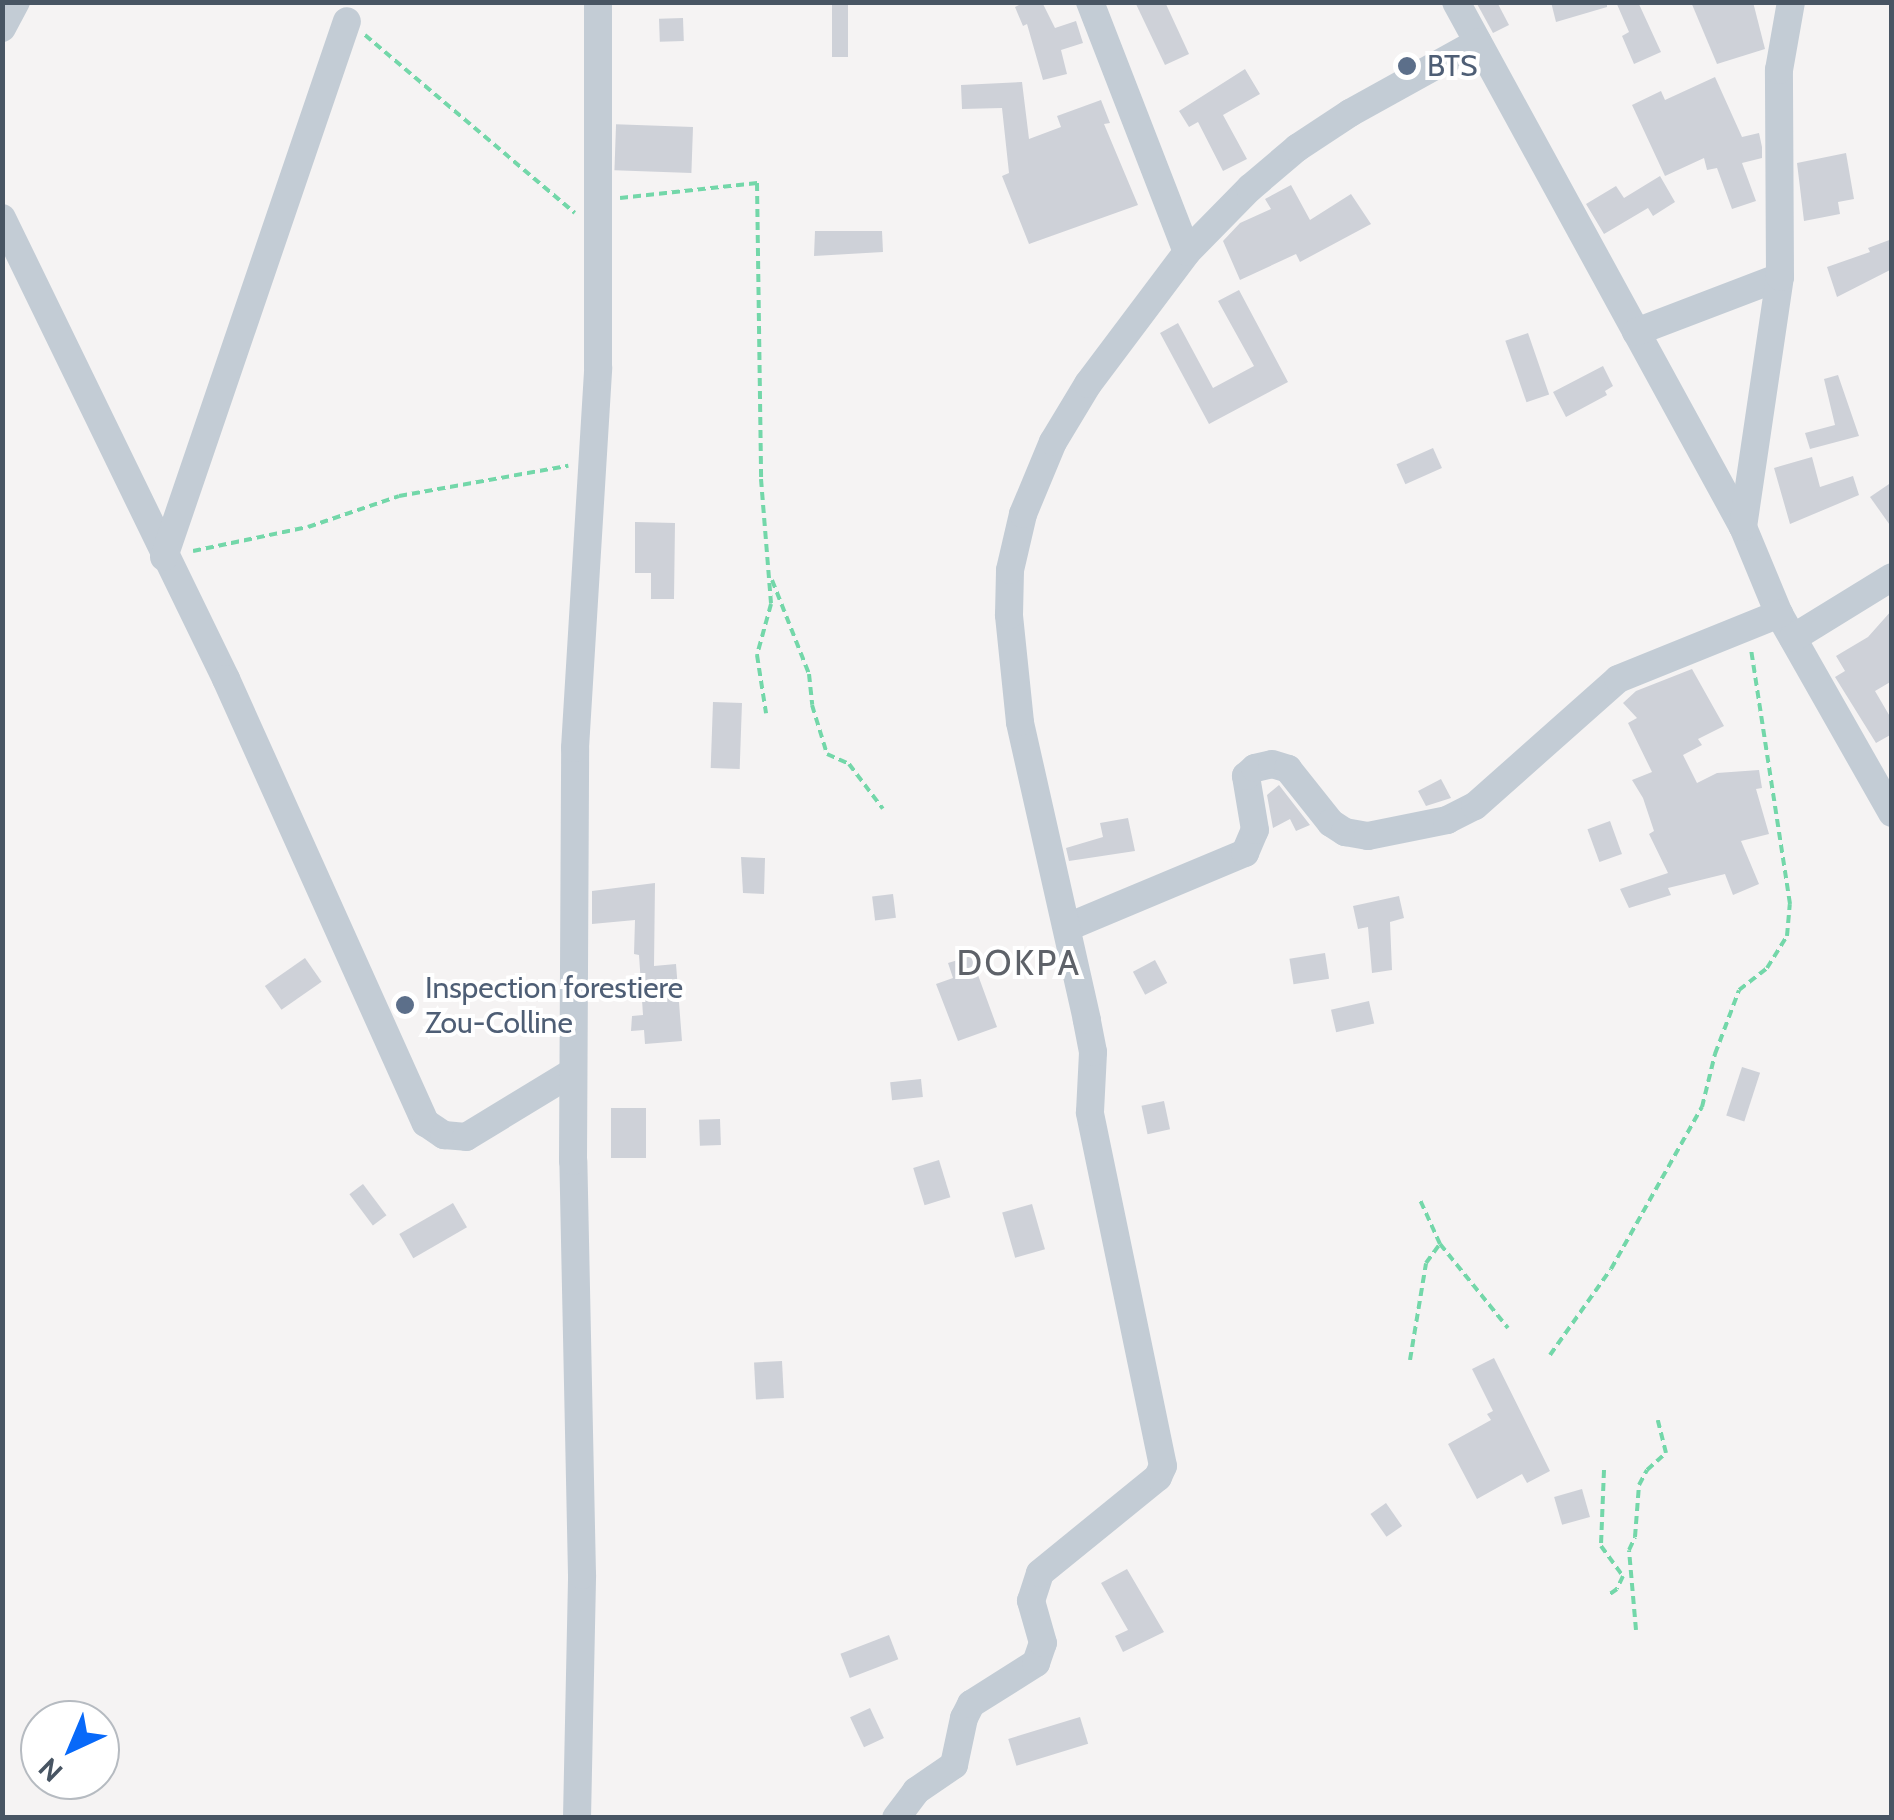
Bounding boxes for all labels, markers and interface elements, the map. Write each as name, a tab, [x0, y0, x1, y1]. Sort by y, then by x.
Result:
place label: BTS	[1427, 48, 1478, 84]
marker: BTS	[1396, 55, 1418, 77]
district label: DOKPA	[957, 942, 1081, 984]
place label: Inspection forestiere Zou-Colline	[425, 970, 683, 1040]
marker: Inspection forestiere Zou-Colline	[394, 994, 416, 1016]
north arrow	[20, 1700, 120, 1800]
text: N	[32, 1751, 69, 1789]

